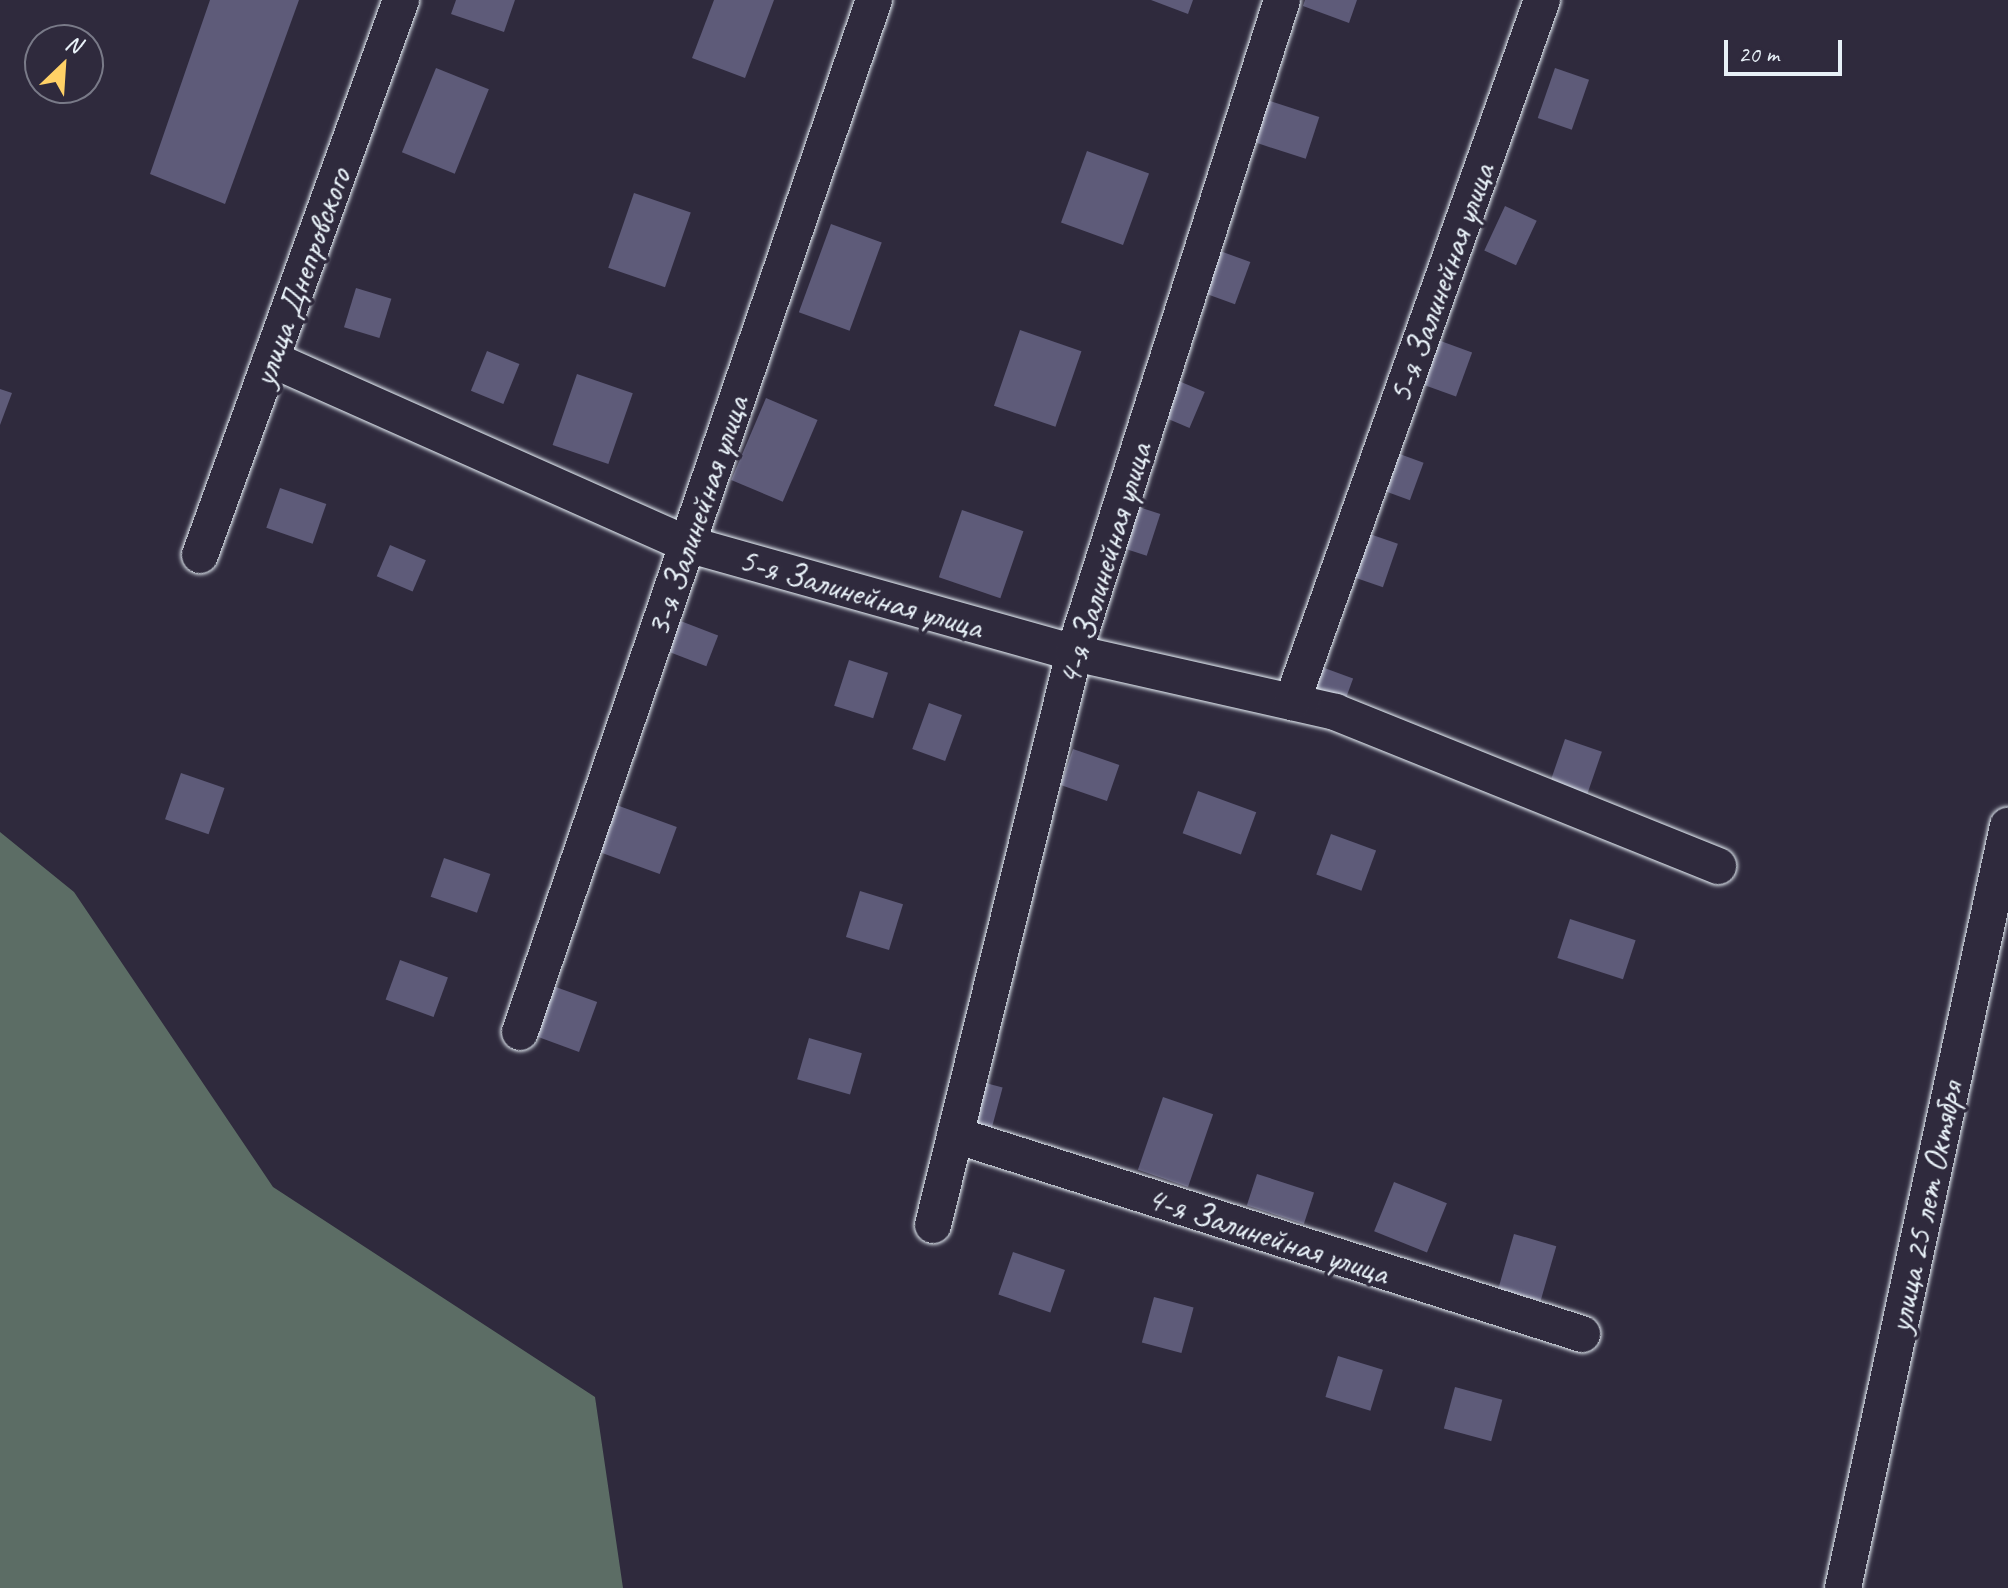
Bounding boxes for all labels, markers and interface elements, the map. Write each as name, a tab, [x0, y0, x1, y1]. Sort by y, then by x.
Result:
north arrow	[24, 24, 104, 104]
scale bar	[1728, 24, 1846, 74]
text: N	[61, 28, 85, 60]
text: 20 m	[1738, 39, 1779, 69]
street label: 5-я Залинейная улица	[1377, 154, 1505, 412]
street label: улица Днепровского	[243, 162, 359, 392]
street label: 3-я Залинейная улица	[635, 386, 759, 646]
street label: 4-я Залинейная улица	[1046, 434, 1162, 694]
street label: 5-я Залинейная улица	[730, 538, 992, 648]
street label: улица 25 лет Октября	[1878, 1075, 1972, 1339]
street label: 4-я Залинейная улица	[1138, 1175, 1398, 1295]

